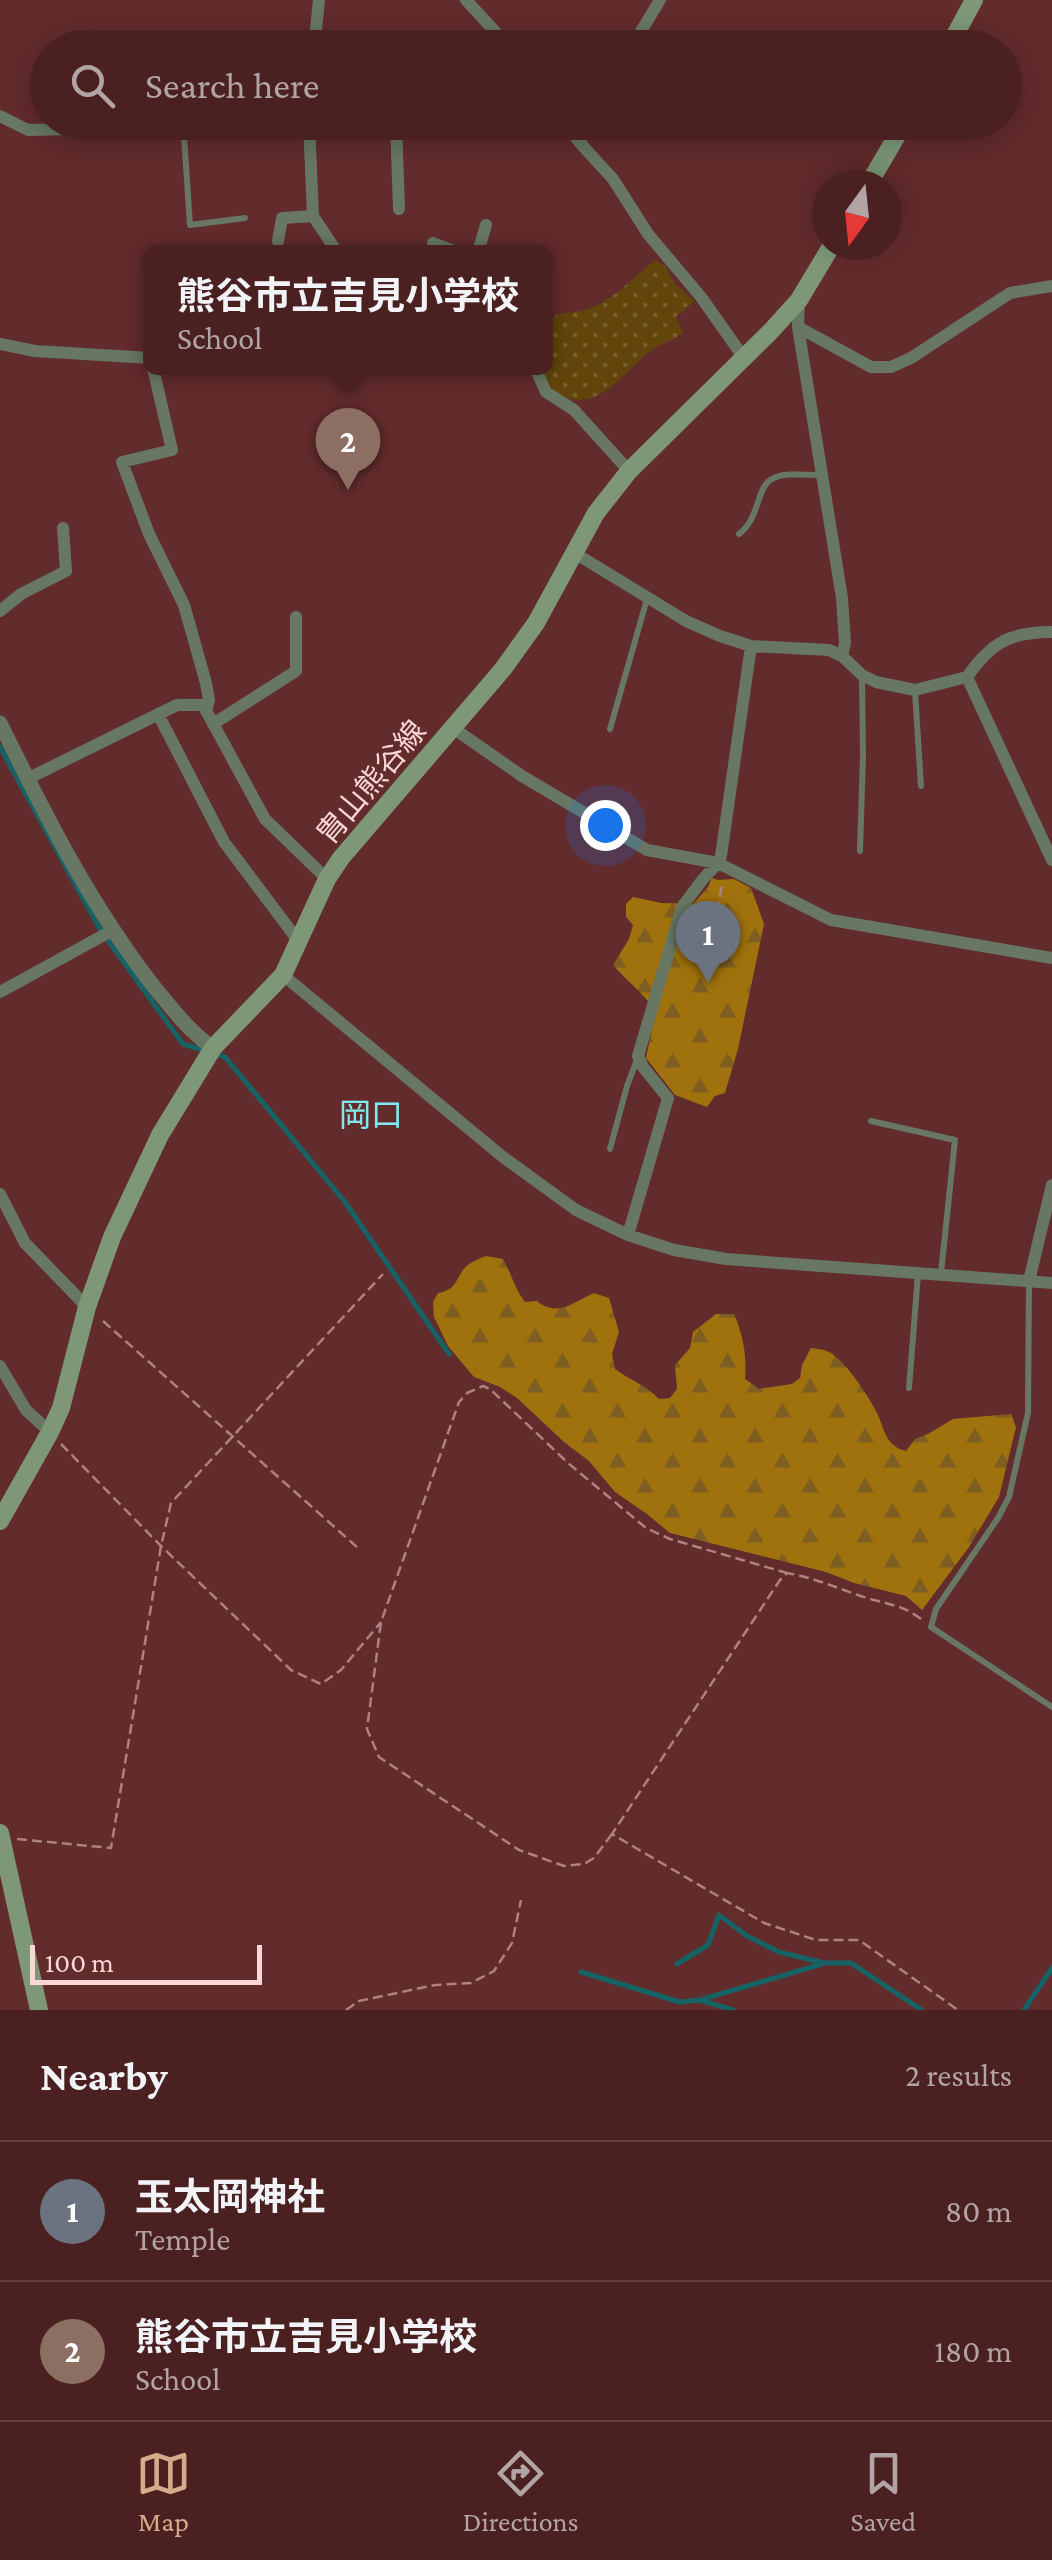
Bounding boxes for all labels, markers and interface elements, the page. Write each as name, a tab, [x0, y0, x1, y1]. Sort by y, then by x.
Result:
search box	[30, 30, 1022, 140]
icon: search	[65, 58, 120, 113]
text: Search here	[145, 64, 319, 106]
north arrow	[812, 170, 902, 260]
popup	[143, 245, 553, 375]
text: 熊谷市立吉見小学校	[177, 275, 519, 317]
text: School	[177, 320, 262, 356]
pin: 2	[316, 408, 380, 490]
street label: 胄山熊谷線	[310, 714, 432, 850]
your location	[580, 800, 631, 851]
pin: 1	[676, 900, 740, 983]
district label: 岡口	[339, 1097, 403, 1133]
scale bar	[30, 1940, 262, 1984]
text: 100 m	[45, 1947, 114, 1978]
text: Nearby	[40, 2052, 168, 2099]
text: 2 results	[905, 2057, 1012, 2093]
text: 玉太岡神社	[135, 2176, 325, 2218]
text: 1	[67, 2193, 78, 2229]
text: 80 m	[945, 2193, 1012, 2229]
text: Temple	[135, 2221, 230, 2257]
text: 熊谷市立吉見小学校	[135, 2316, 477, 2358]
text: 2	[64, 2333, 81, 2369]
text: 180 m	[934, 2333, 1012, 2369]
text: School	[135, 2361, 220, 2397]
tab: Map	[136, 2446, 191, 2537]
tab: Directions	[463, 2446, 579, 2537]
tab: Saved	[850, 2446, 916, 2537]

